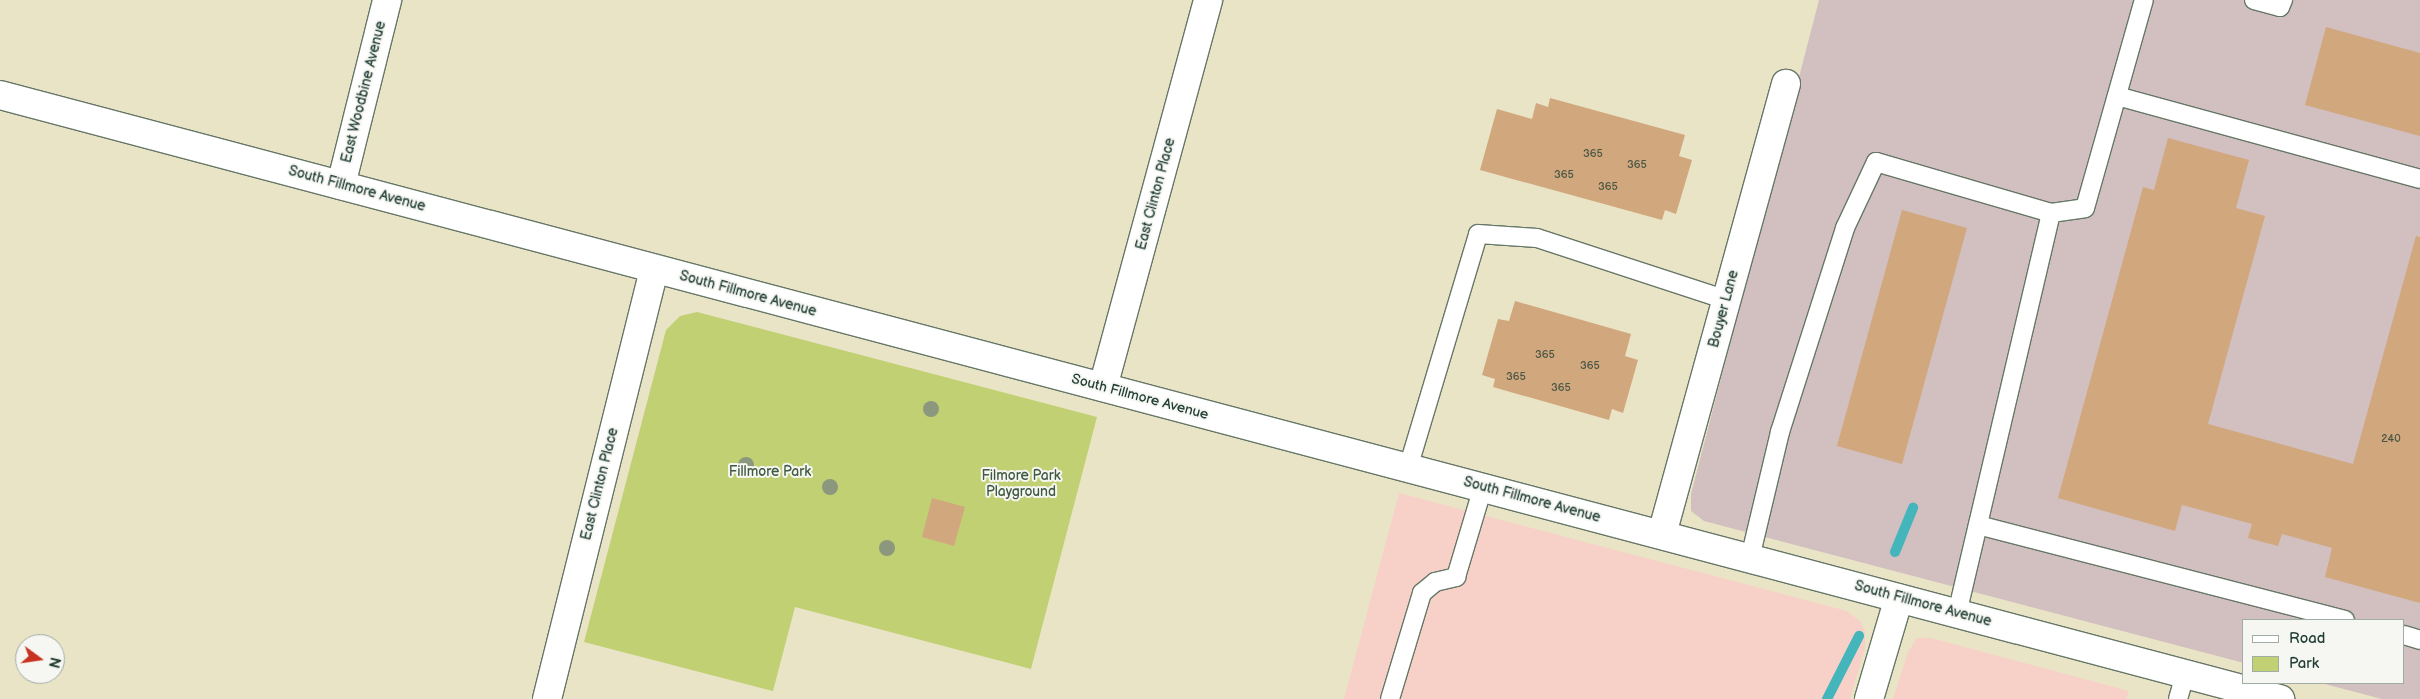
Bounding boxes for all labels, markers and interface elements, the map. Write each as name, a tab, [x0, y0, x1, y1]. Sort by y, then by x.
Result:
street label: East Woodbine Avenue	[338, 19, 390, 165]
street label: East Clinton Place	[1133, 136, 1179, 252]
house number: 365	[1583, 147, 1603, 161]
house number: 365	[1627, 158, 1647, 172]
street label: South Fillmore Avenue	[287, 163, 427, 215]
house number: 365	[1554, 168, 1574, 182]
house number: 365	[1598, 180, 1618, 194]
street label: South Fillmore Avenue	[678, 268, 818, 320]
street label: Bouyer Lane	[1706, 268, 1742, 350]
house number: 365	[1535, 348, 1555, 362]
house number: 365	[1580, 359, 1600, 373]
house number: 365	[1506, 370, 1526, 384]
street label: South Fillmore Avenue	[1070, 371, 1210, 423]
house number: 365	[1551, 381, 1571, 395]
street label: East Clinton Place	[578, 426, 622, 542]
house number: 240	[2381, 432, 2401, 446]
park label: Fillmore Park	[729, 464, 811, 480]
park label: Filmore Park Playground	[981, 468, 1061, 501]
street label: South Fillmore Avenue	[1462, 474, 1602, 526]
street label: South Fillmore Avenue	[1853, 578, 1993, 630]
legend	[2242, 619, 2405, 684]
text: Road	[2289, 629, 2325, 648]
north arrow	[15, 634, 65, 684]
text: Park	[2289, 654, 2319, 673]
text: N	[45, 655, 64, 670]

